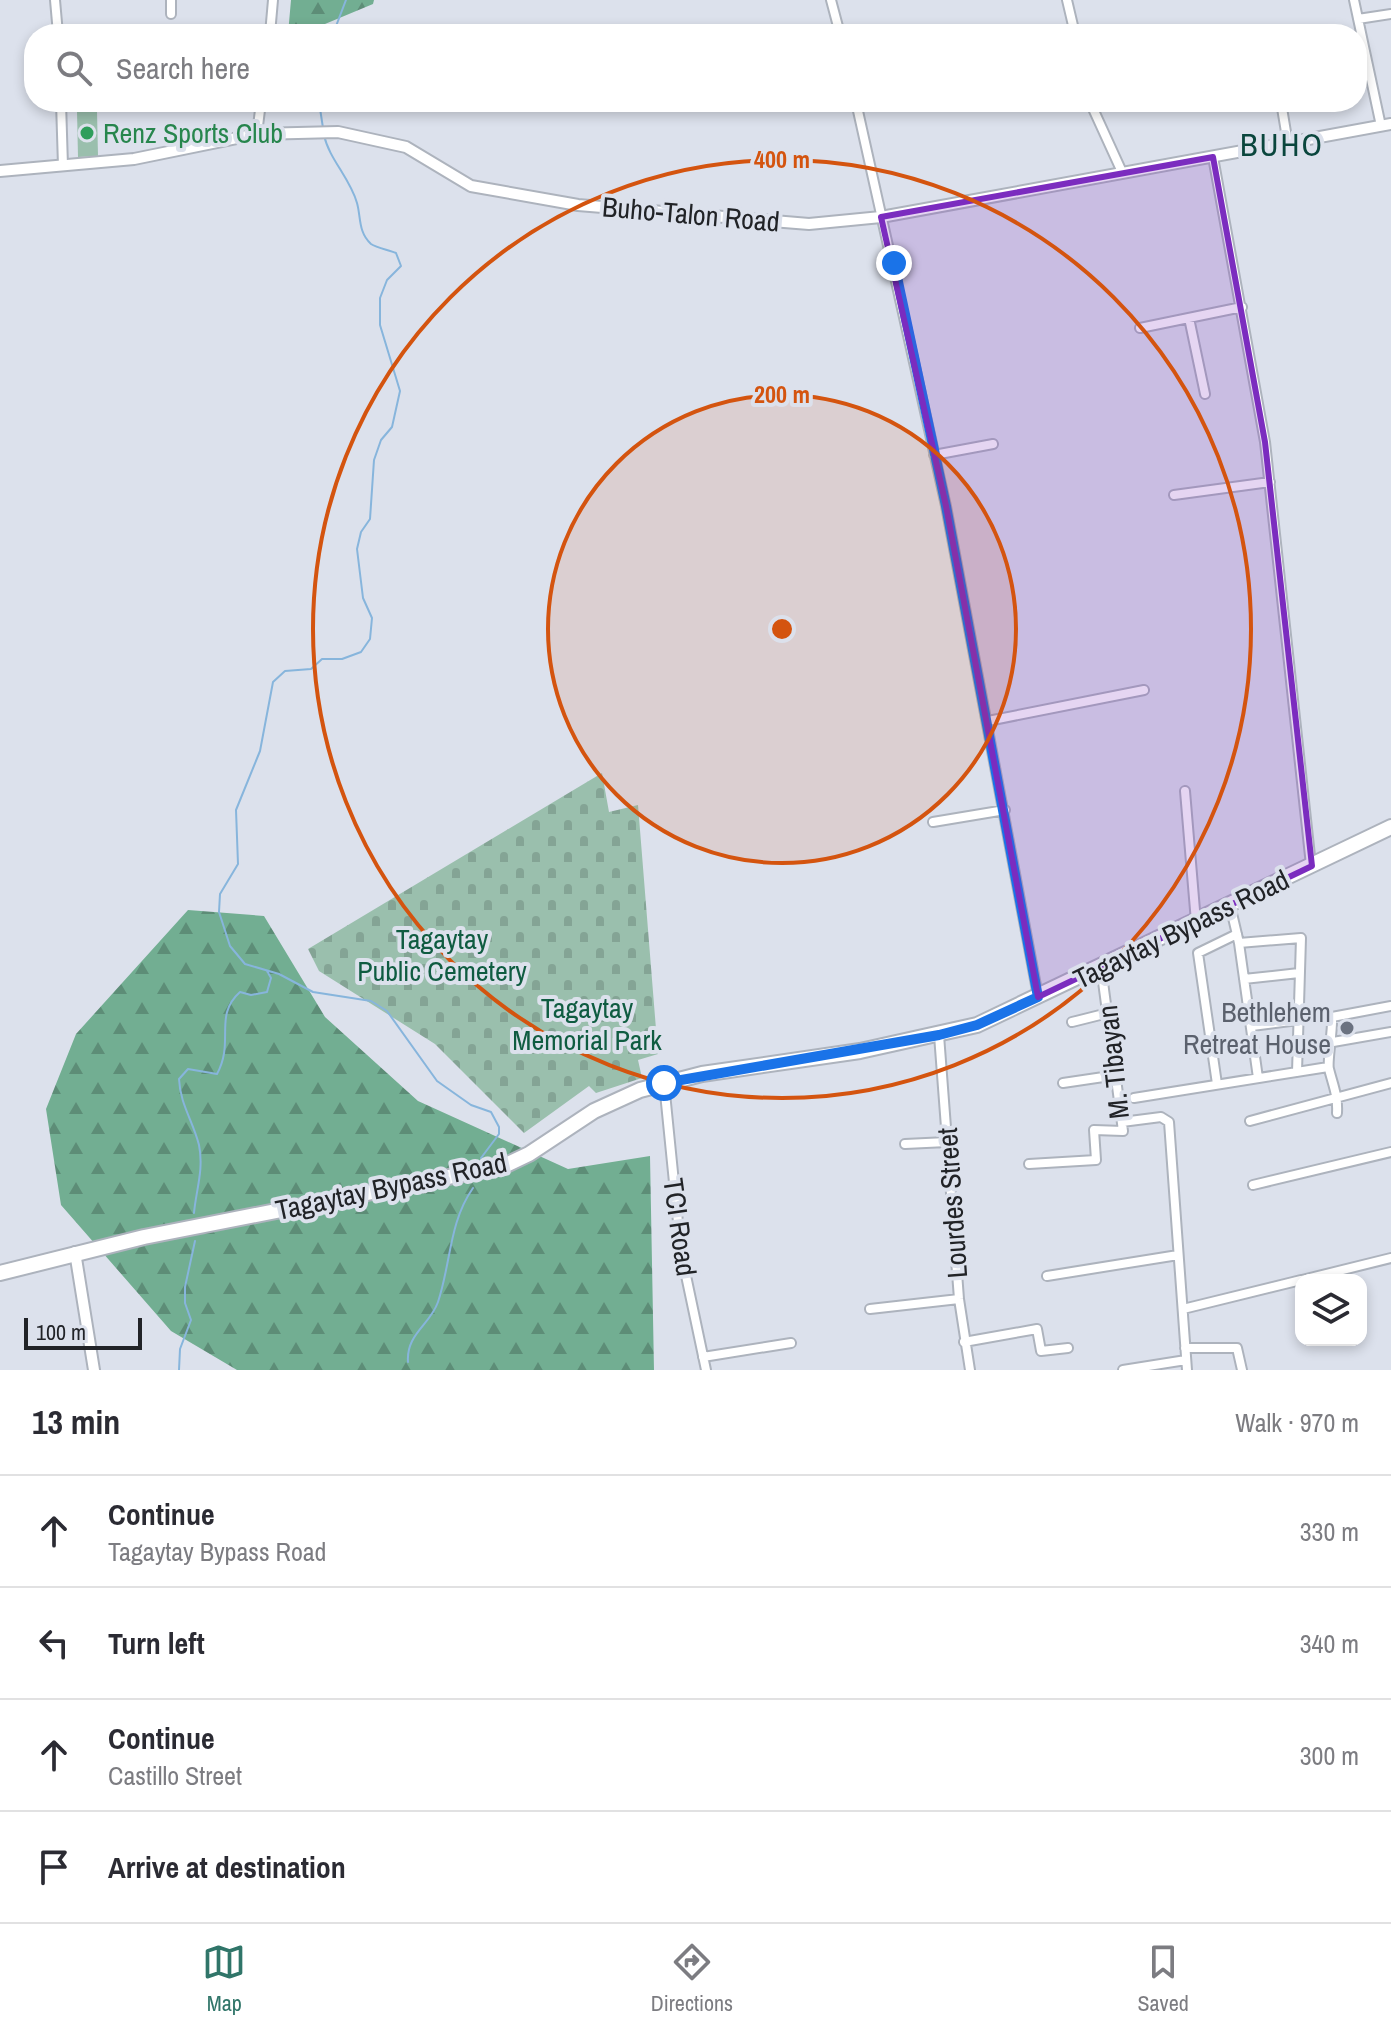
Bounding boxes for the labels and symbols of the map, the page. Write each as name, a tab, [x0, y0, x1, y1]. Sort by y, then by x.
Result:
place label: Renz Sports Club	[103, 114, 283, 152]
district label: BUHO	[1240, 123, 1324, 166]
marker: Renz Sports Club	[78, 124, 96, 142]
text: 400 m	[754, 143, 810, 175]
street label: Buho-Talon Road	[601, 187, 781, 241]
route end	[876, 245, 912, 281]
text: 200 m	[754, 378, 810, 410]
centre of rings	[768, 615, 796, 643]
street label: Tagaytay Bypass Road	[1067, 860, 1295, 998]
park label: Tagaytay Public Cemetery	[357, 920, 527, 990]
park label: Tagaytay Memorial Park	[512, 989, 662, 1059]
place label: Bethlehem Retreat House	[1183, 993, 1331, 1063]
street label: M. Tibayan	[1088, 1003, 1138, 1121]
marker: Bethlehem Retreat House	[1338, 1019, 1356, 1037]
route start	[646, 1065, 682, 1101]
street label: Lourdes Street	[928, 1127, 976, 1279]
street label: Tagaytay Bypass Road	[272, 1143, 510, 1229]
street label: TCI Road	[654, 1176, 706, 1278]
scale bar	[24, 1314, 142, 1350]

